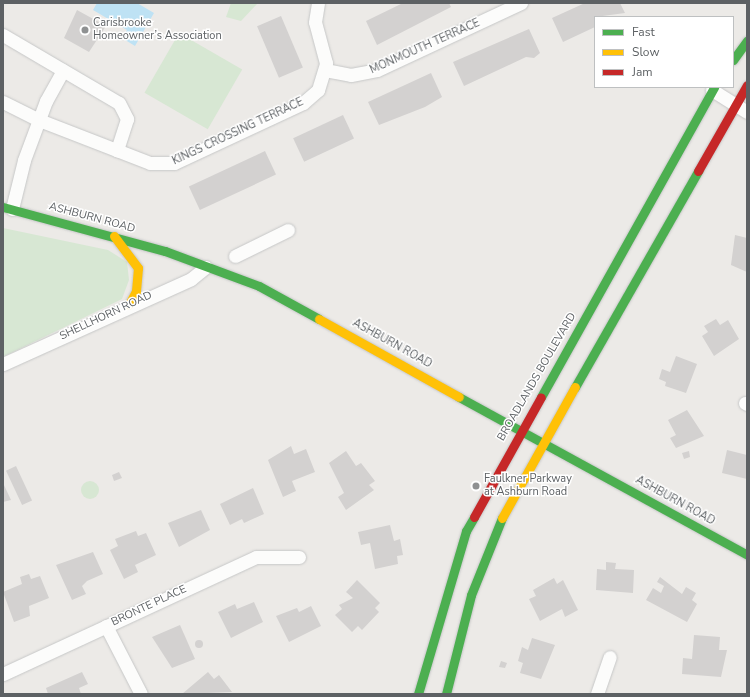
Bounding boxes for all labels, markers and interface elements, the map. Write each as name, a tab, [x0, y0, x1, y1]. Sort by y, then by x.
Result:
legend	[594, 16, 734, 88]
place label: Carisbrooke Homeowner’s Association	[93, 17, 222, 43]
street label: MONMOUTH TERRACE	[368, 17, 482, 77]
text: Fast	[632, 24, 655, 40]
marker: Carisbrooke Homeowner’s Association	[80, 25, 90, 35]
text: Slow	[632, 44, 660, 60]
text: Jam	[632, 64, 653, 80]
street label: KINGS CROSSING TERRACE	[170, 96, 306, 168]
street label: ASHBURN ROAD	[47, 200, 137, 236]
street label: SHELLHORN ROAD	[58, 289, 154, 343]
street label: BROADLANDS BOULEVARD	[495, 311, 579, 443]
street label: ASHBURN ROAD	[350, 317, 434, 371]
place label: Faulkner Parkway at Ashburn Road	[484, 473, 572, 499]
street label: ASHBURN ROAD	[633, 474, 717, 528]
marker: Faulkner Parkway at Ashburn Road	[471, 481, 481, 491]
street label: BRONTE PLACE	[109, 583, 189, 629]

